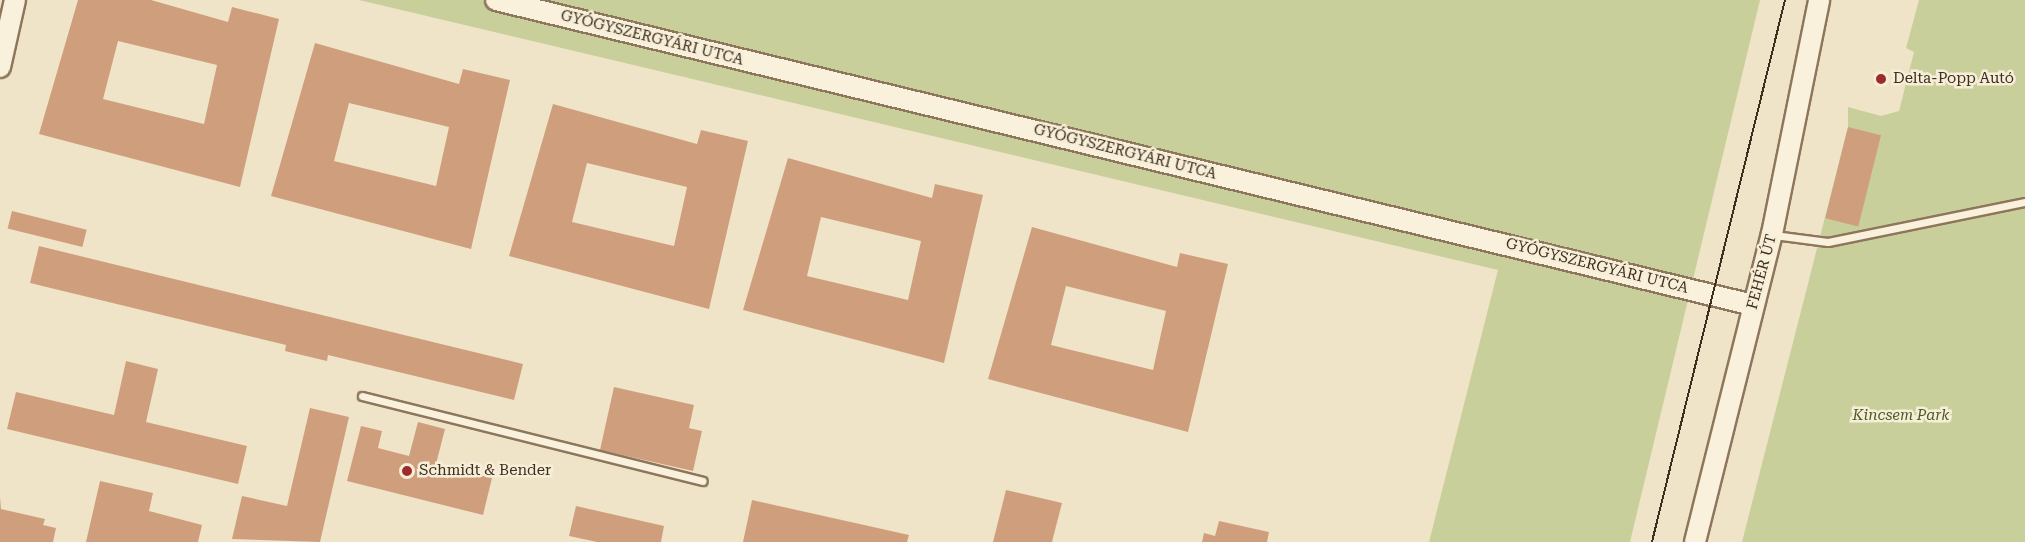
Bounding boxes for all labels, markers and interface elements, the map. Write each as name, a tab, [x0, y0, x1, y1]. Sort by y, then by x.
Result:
street label: GYÓGYSZERGYÁRI UTCA	[559, 7, 745, 69]
place label: Delta-Popp Autó	[1893, 70, 2014, 88]
marker: Delta-Popp Autó	[1874, 72, 1888, 86]
street label: GYÓGYSZERGYÁRI UTCA	[1032, 121, 1218, 183]
street label: FEHÉR ÚT	[1743, 232, 1781, 312]
street label: GYÓGYSZERGYÁRI UTCA	[1504, 235, 1690, 297]
park label: Kincsem Park	[1853, 407, 1949, 425]
place label: Schmidt & Bender	[419, 462, 551, 480]
marker: Schmidt & Bender	[400, 464, 414, 478]

